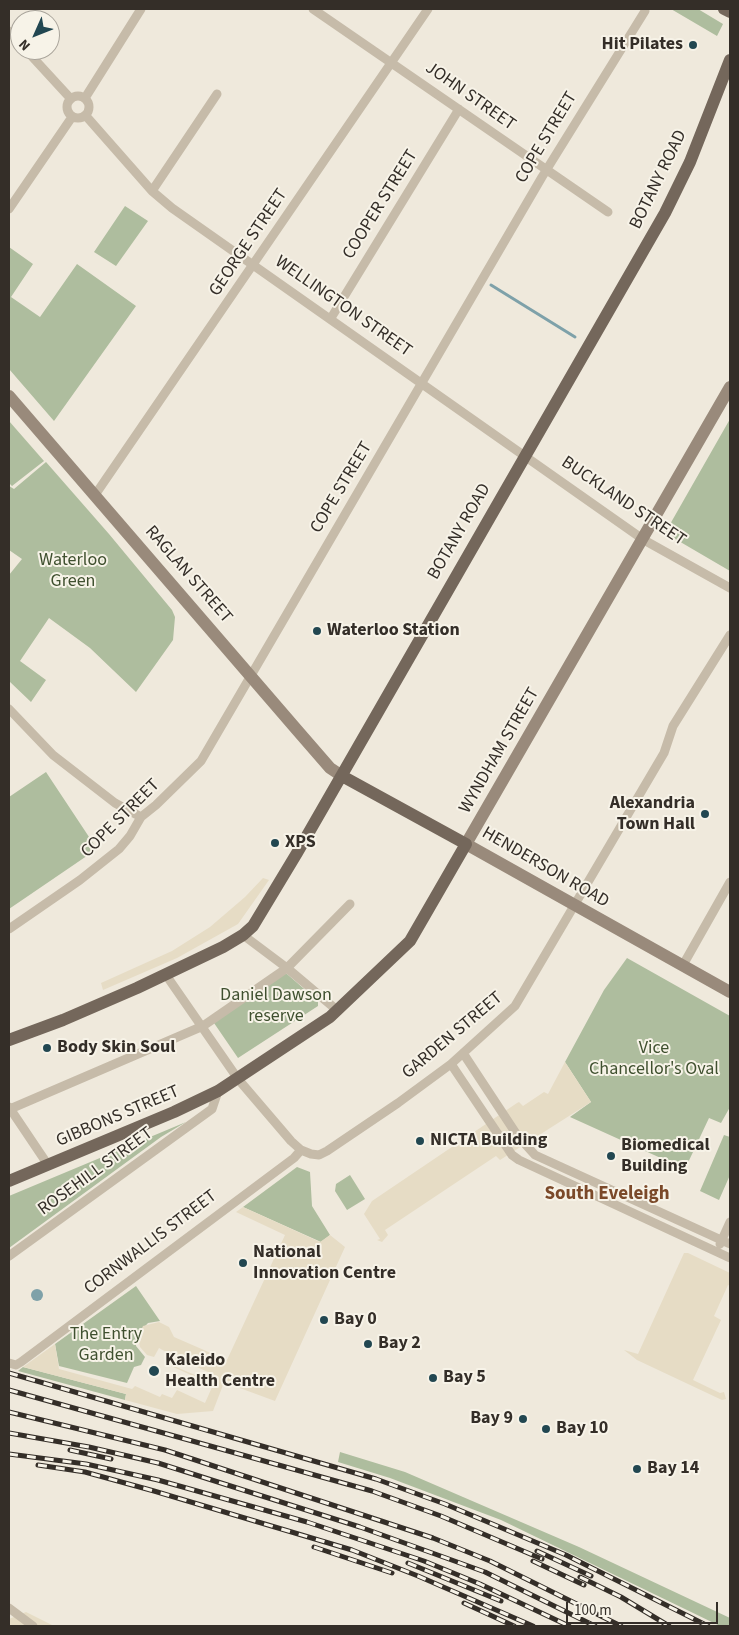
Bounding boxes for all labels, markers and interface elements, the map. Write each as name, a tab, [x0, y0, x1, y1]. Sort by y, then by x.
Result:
north arrow	[10, 10, 60, 60]
text: N	[15, 34, 35, 55]
place label: Hit Pilates	[602, 34, 683, 56]
marker: Hit Pilates	[687, 39, 699, 51]
street label: JOHN STREET	[421, 58, 519, 136]
street label: COPE STREET	[511, 88, 583, 188]
street label: BOTANY ROAD	[626, 127, 692, 233]
street label: COOPER STREET	[339, 146, 423, 264]
street label: GEORGE STREET	[205, 185, 293, 301]
street label: WELLINGTON STREET	[270, 252, 416, 362]
street label: COPE STREET	[306, 438, 378, 538]
street label: BUCKLAND STREET	[557, 452, 689, 552]
street label: BOTANY ROAD	[424, 480, 496, 584]
street label: RAGLAN STREET	[140, 522, 236, 628]
park label: Waterloo Green	[39, 550, 107, 592]
place label: Waterloo Station	[327, 620, 460, 642]
marker: Waterloo Station	[311, 625, 323, 637]
street label: WYNDHAM STREET	[455, 684, 545, 818]
street label: COPE STREET	[77, 775, 165, 863]
place label: Alexandria Town Hall	[610, 793, 695, 836]
marker: Alexandria Town Hall	[699, 808, 711, 820]
street label: HENDERSON ROAD	[478, 823, 612, 913]
place label: XPS	[285, 832, 316, 854]
marker: XPS	[269, 837, 281, 849]
park label: Daniel Dawson reserve	[220, 985, 332, 1028]
street label: GARDEN STREET	[398, 988, 508, 1084]
place label: Body Skin Soul	[57, 1037, 175, 1059]
park label: Vice Chancellor's Oval	[589, 1038, 719, 1080]
marker: Body Skin Soul	[41, 1042, 53, 1054]
street label: GIBBONS STREET	[53, 1081, 183, 1153]
street label: ROSEHILL STREET	[34, 1123, 158, 1221]
place label: NICTA Building	[430, 1130, 547, 1152]
marker: NICTA Building	[414, 1135, 426, 1147]
place label: Biomedical Building	[621, 1135, 710, 1178]
marker: Biomedical Building	[605, 1150, 617, 1162]
district label: South Eveleigh	[544, 1184, 670, 1206]
street label: CORNWALLIS STREET	[80, 1186, 222, 1300]
place label: National Innovation Centre	[253, 1242, 396, 1284]
marker: National Innovation Centre	[237, 1257, 249, 1269]
place label: Bay 0	[334, 1309, 377, 1331]
marker: Bay 0	[318, 1314, 330, 1326]
park label: The Entry Garden	[70, 1324, 142, 1366]
place label: Bay 2	[378, 1333, 421, 1355]
marker: Bay 2	[362, 1338, 374, 1350]
place label: Kaleido Health Centre	[165, 1350, 275, 1392]
marker: Kaleido Health Centre	[147, 1364, 161, 1378]
place label: Bay 5	[443, 1367, 486, 1389]
marker: Bay 5	[427, 1372, 439, 1384]
place label: Bay 9	[470, 1408, 513, 1430]
marker: Bay 9	[517, 1413, 529, 1425]
place label: Bay 10	[556, 1418, 608, 1440]
marker: Bay 10	[540, 1423, 552, 1435]
place label: Bay 14	[647, 1458, 699, 1480]
marker: Bay 14	[631, 1463, 643, 1475]
scale bar	[569, 1592, 722, 1624]
text: 100 m	[574, 1600, 612, 1621]

